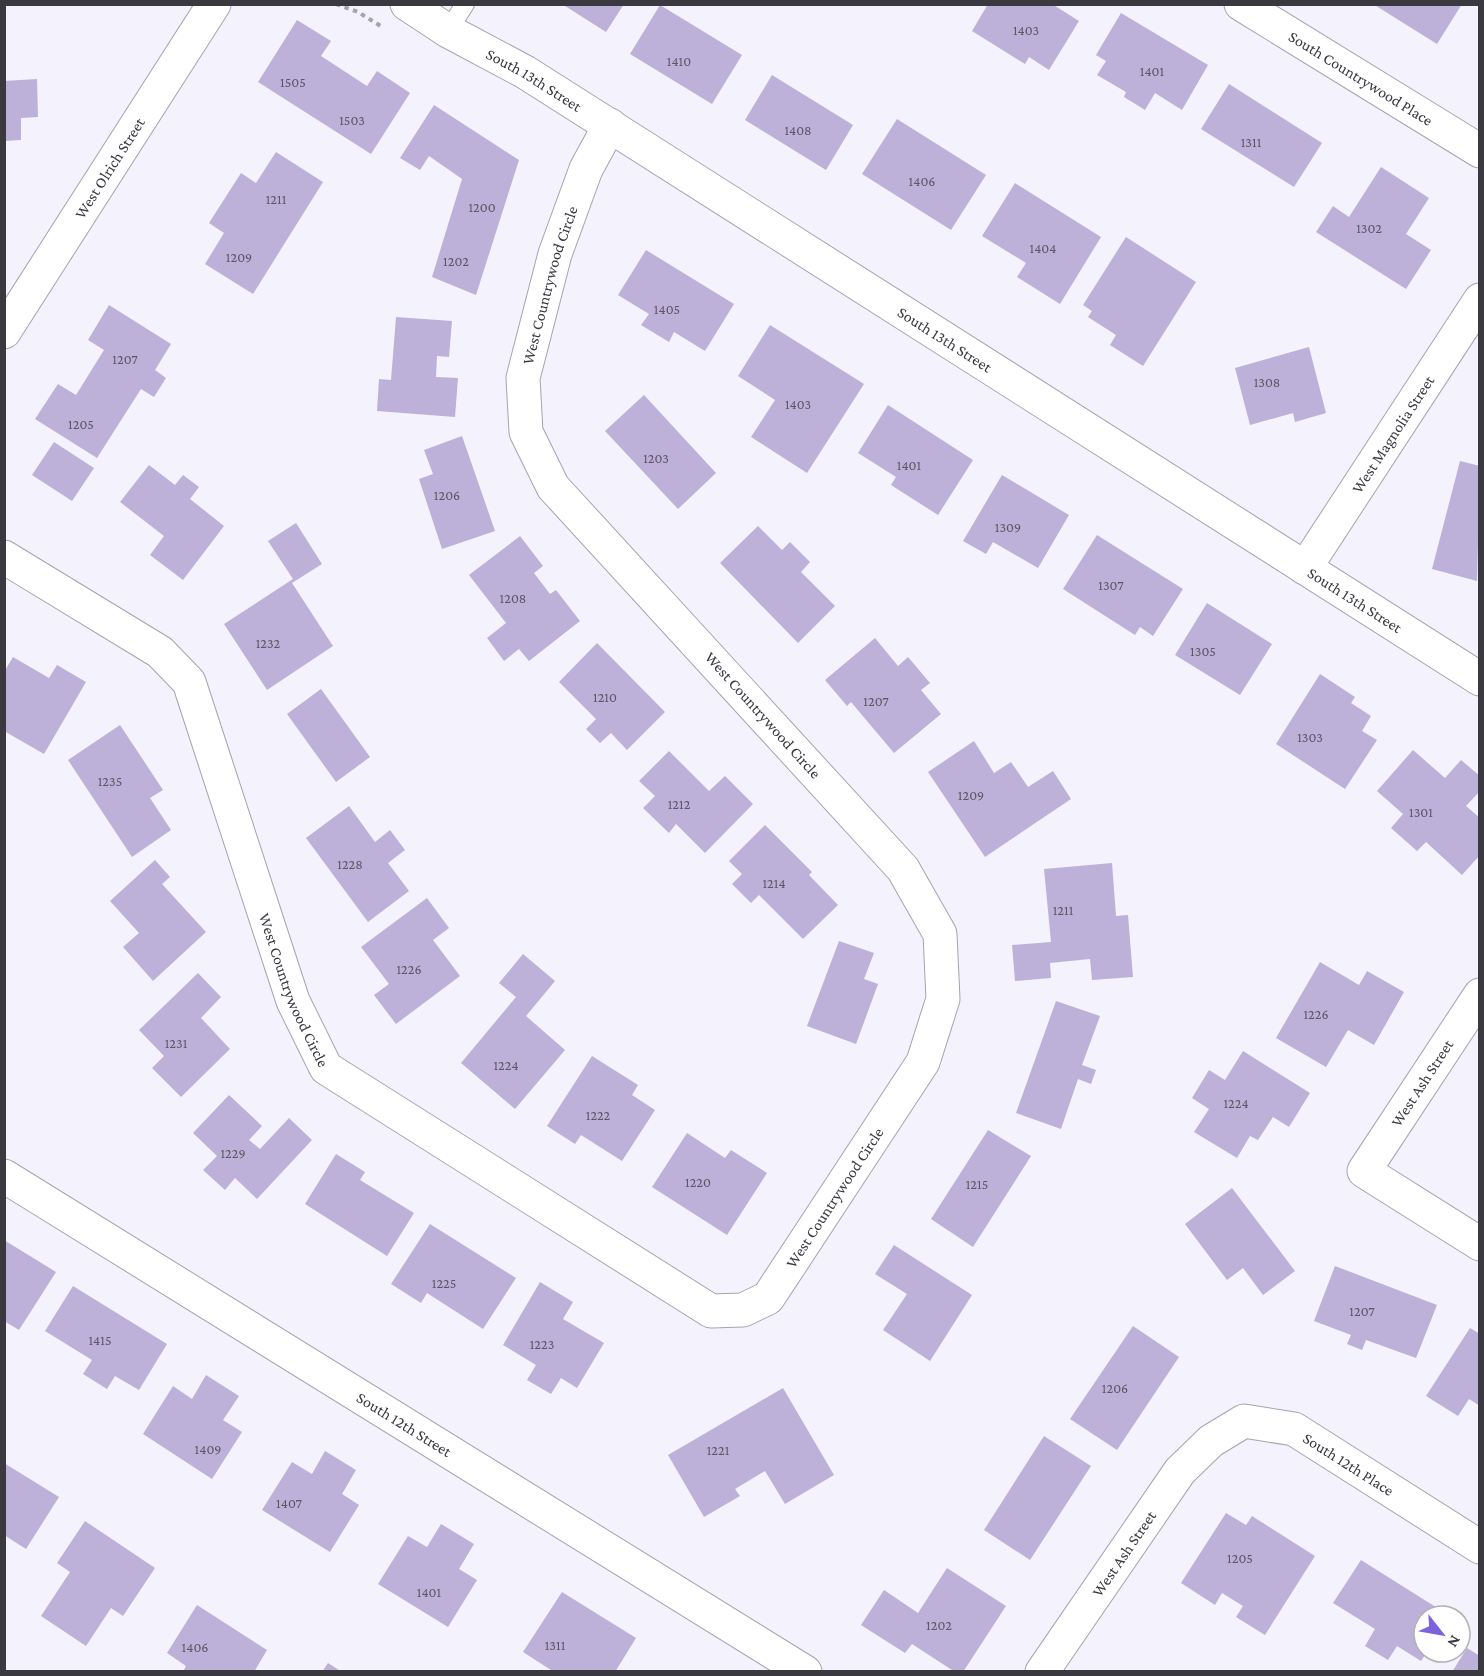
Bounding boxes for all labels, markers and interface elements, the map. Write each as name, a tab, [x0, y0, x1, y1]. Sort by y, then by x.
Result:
house number: 1403	[1013, 22, 1039, 38]
street label: South Countrywood Place	[1286, 27, 1436, 129]
street label: South 13th Street	[484, 45, 586, 115]
house number: 1410	[667, 53, 691, 69]
house number: 1401	[1140, 63, 1165, 79]
house number: 1505	[280, 74, 306, 90]
house number: 1503	[339, 112, 365, 128]
street label: West Olrich Street	[71, 114, 148, 221]
house number: 1408	[784, 122, 812, 138]
house number: 1311	[1241, 134, 1262, 150]
house number: 1406	[909, 173, 935, 189]
house number: 1211	[266, 191, 287, 207]
house number: 1200	[468, 199, 496, 215]
street label: West Countrywood Circle	[518, 203, 580, 366]
house number: 1302	[1356, 220, 1382, 236]
house number: 1404	[1030, 240, 1056, 256]
house number: 1209	[226, 249, 252, 265]
house number: 1202	[443, 253, 469, 269]
house number: 1405	[654, 301, 680, 317]
street label: South 13th Street	[895, 303, 996, 375]
house number: 1207	[112, 351, 138, 367]
street label: West Magnolia Street	[1348, 371, 1437, 496]
house number: 1308	[1254, 374, 1280, 390]
house number: 1403	[785, 396, 811, 412]
house number: 1205	[68, 416, 94, 432]
house number: 1203	[643, 450, 669, 466]
house number: 1401	[897, 457, 922, 473]
house number: 1206	[434, 487, 460, 503]
house number: 1309	[995, 519, 1021, 535]
street label: South 13th Street	[1305, 563, 1406, 636]
house number: 1307	[1098, 577, 1124, 593]
house number: 1208	[500, 590, 526, 606]
house number: 1232	[256, 635, 281, 651]
house number: 1305	[1190, 643, 1216, 659]
street label: West Countrywood Circle	[701, 648, 824, 782]
house number: 1210	[593, 689, 617, 705]
house number: 1207	[863, 693, 889, 709]
house number: 1303	[1297, 729, 1323, 745]
house number: 1235	[98, 773, 122, 789]
house number: 1209	[958, 787, 984, 803]
house number: 1212	[668, 796, 691, 812]
house number: 1301	[1409, 804, 1433, 820]
house number: 1228	[337, 856, 363, 872]
house number: 1214	[762, 875, 786, 891]
house number: 1211	[1053, 902, 1074, 918]
street label: West Countrywood Circle	[256, 911, 333, 1070]
house number: 1226	[396, 961, 422, 977]
house number: 1226	[1303, 1006, 1329, 1022]
house number: 1231	[165, 1035, 188, 1051]
street label: West Ash Street	[1388, 1036, 1457, 1130]
house number: 1224	[493, 1057, 519, 1073]
house number: 1224	[1223, 1095, 1249, 1111]
house number: 1222	[586, 1107, 611, 1123]
street label: West Countrywood Circle	[782, 1124, 886, 1271]
house number: 1229	[220, 1145, 246, 1161]
house number: 1220	[685, 1174, 711, 1190]
house number: 1215	[966, 1176, 988, 1192]
house number: 1225	[432, 1275, 456, 1291]
house number: 1207	[1349, 1303, 1375, 1319]
house number: 1415	[88, 1332, 112, 1348]
house number: 1223	[530, 1336, 554, 1352]
house number: 1206	[1102, 1380, 1128, 1396]
street label: South 12th Street	[354, 1388, 455, 1460]
street label: South 12th Place	[1300, 1429, 1397, 1499]
house number: 1409	[195, 1441, 221, 1457]
house number: 1221	[707, 1442, 730, 1458]
house number: 1407	[276, 1495, 302, 1511]
street label: West Ash Street	[1088, 1507, 1159, 1599]
house number: 1205	[1227, 1550, 1253, 1566]
house number: 1401	[417, 1584, 442, 1600]
north arrow	[1412, 1604, 1472, 1664]
house number: 1202	[926, 1617, 952, 1633]
text: N	[1444, 1632, 1465, 1651]
house number: 1311	[545, 1637, 566, 1653]
house number: 1406	[182, 1639, 208, 1655]

